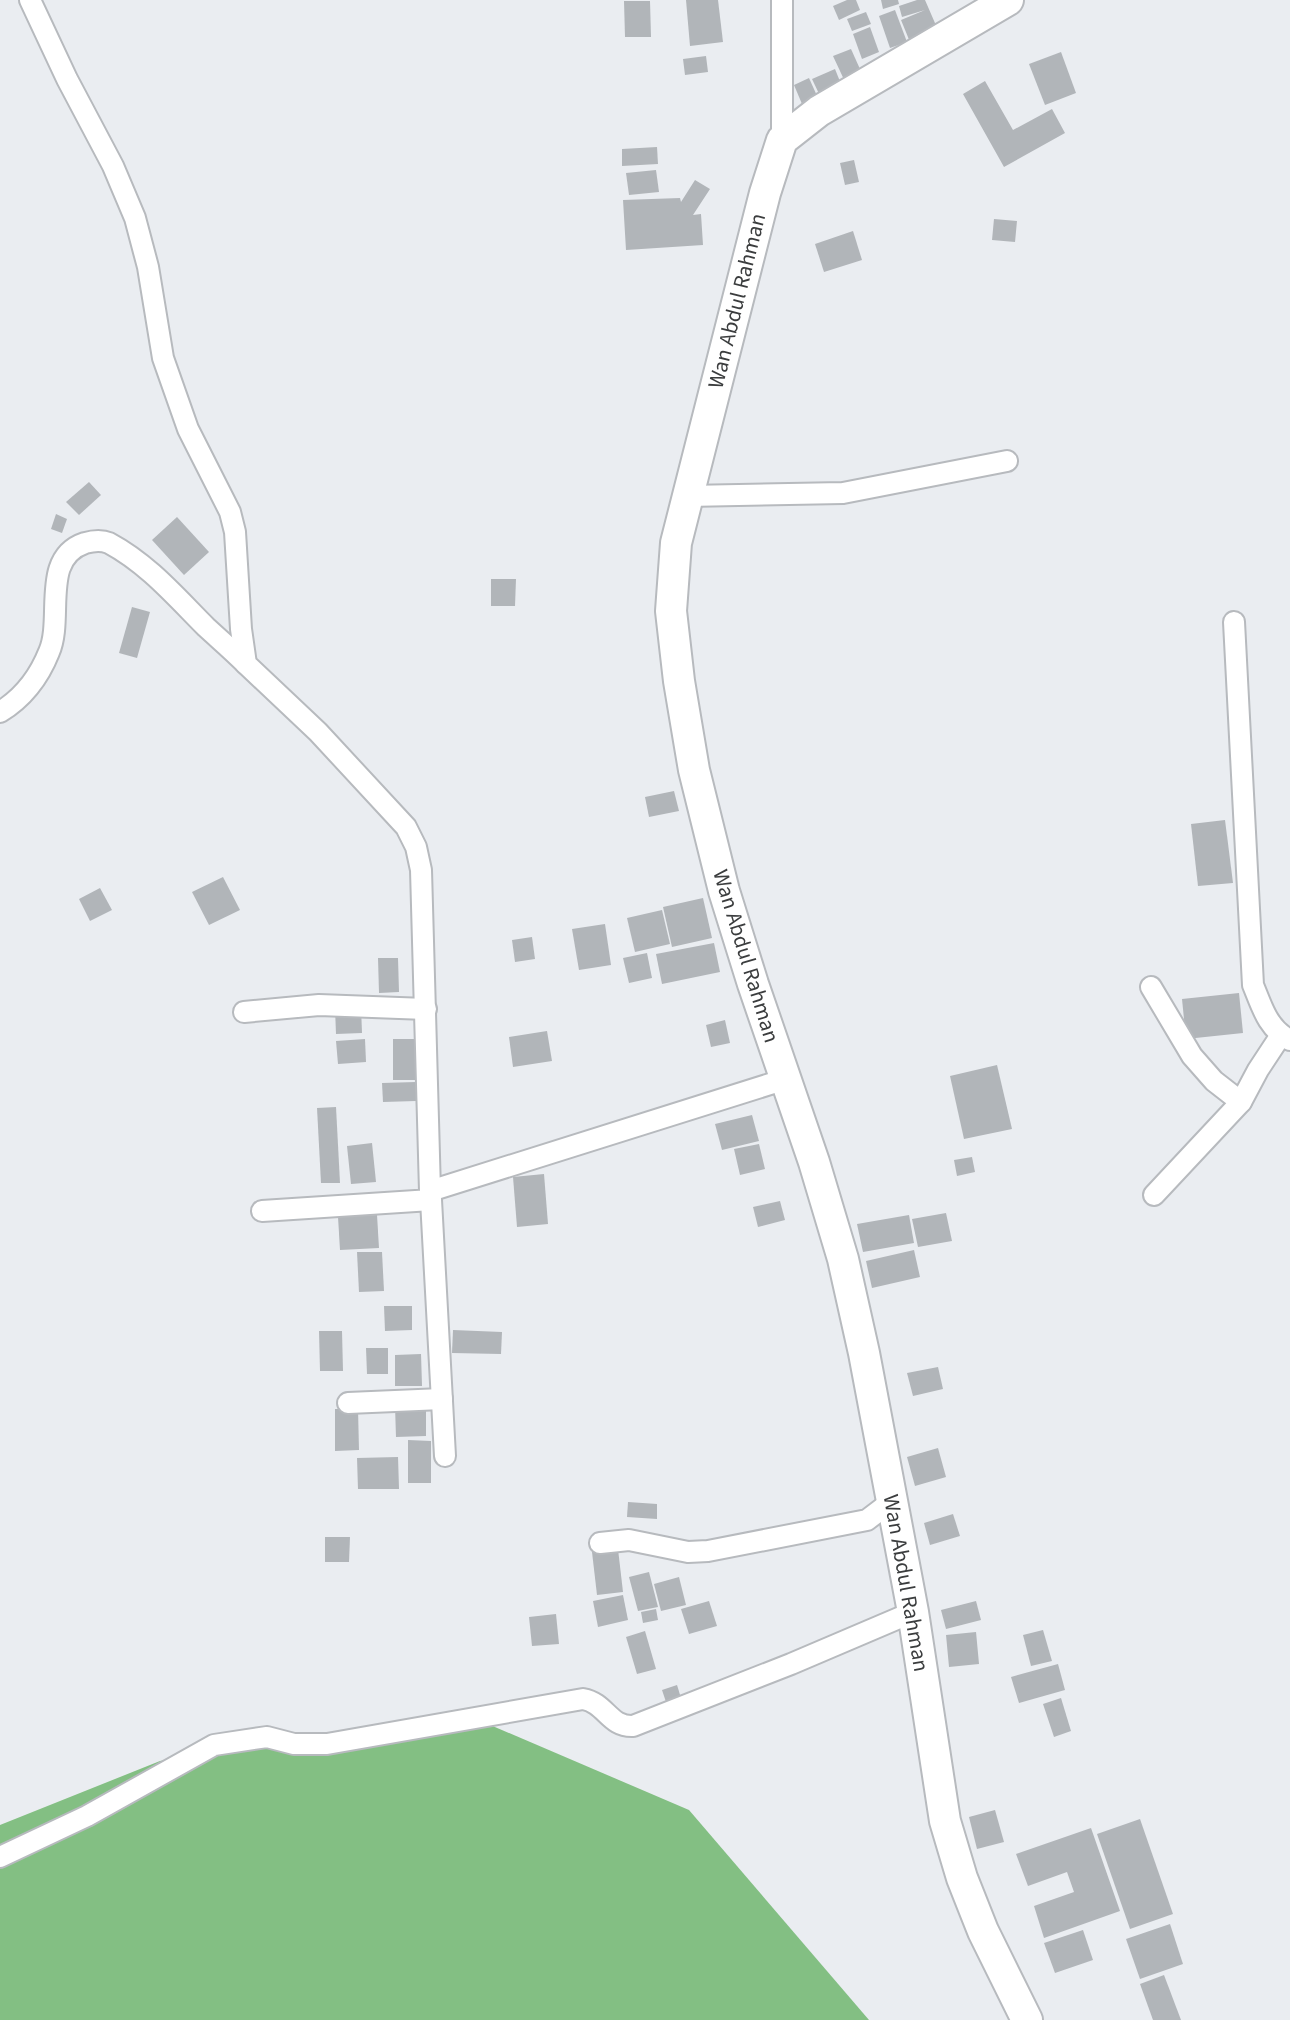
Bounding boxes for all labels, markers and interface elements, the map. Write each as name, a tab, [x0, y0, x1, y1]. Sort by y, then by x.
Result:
street label: Wan Abdul Rahman	[700, 210, 774, 392]
street label: Wan Abdul Rahman	[704, 865, 788, 1047]
street label: Wan Abdul Rahman	[875, 1492, 937, 1674]

